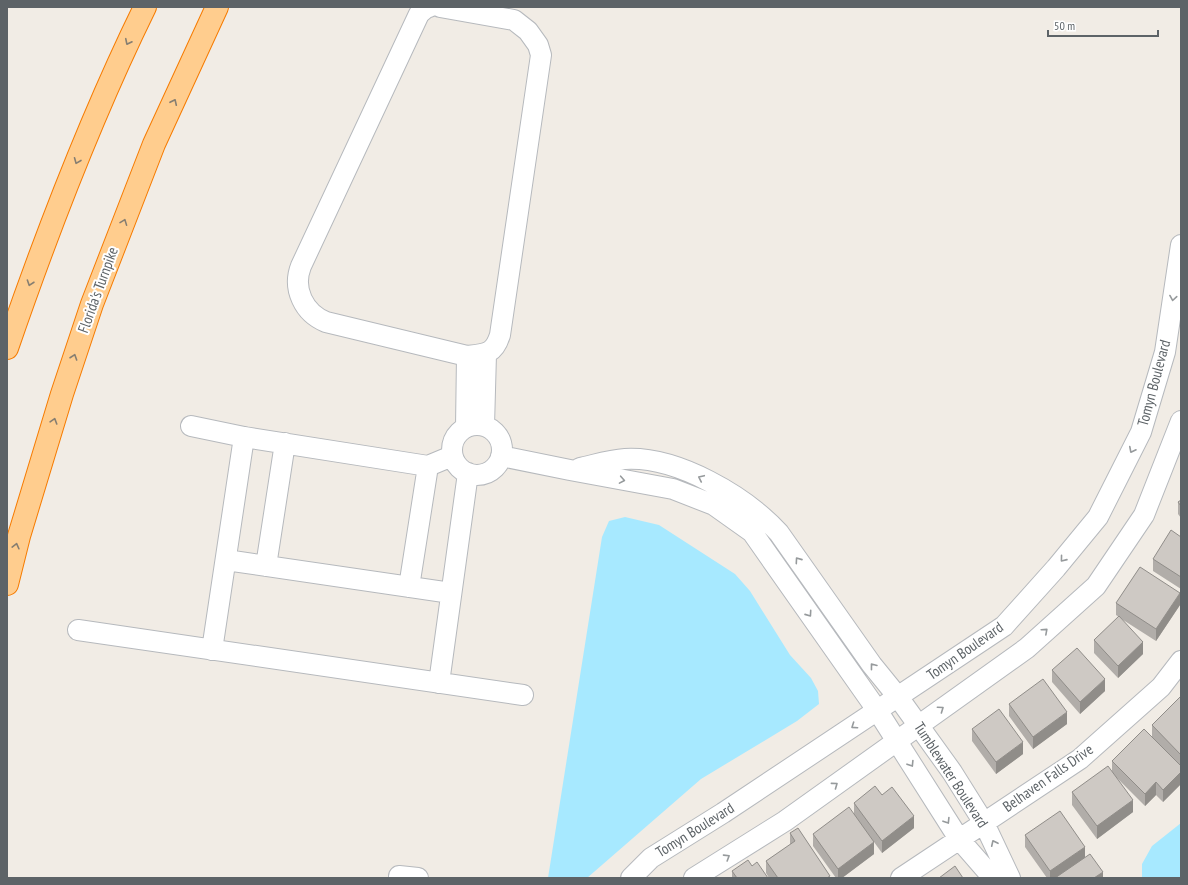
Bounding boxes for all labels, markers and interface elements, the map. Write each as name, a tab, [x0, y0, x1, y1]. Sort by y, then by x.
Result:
scale bar	[1048, 12, 1158, 38]
text: 50 m	[1054, 18, 1075, 33]
one-way arrow	[125, 38, 133, 45]
one-way arrow	[169, 98, 177, 106]
one-way arrow	[73, 158, 81, 165]
one-way arrow	[120, 218, 128, 225]
street label: Florida's Turnpike	[73, 244, 122, 335]
one-way arrow	[26, 279, 34, 286]
one-way arrow	[1169, 295, 1178, 301]
street label: Tomyn Boulevard	[1133, 338, 1174, 428]
one-way arrow	[70, 354, 78, 361]
one-way arrow	[49, 418, 58, 425]
one-way arrow	[1129, 445, 1137, 453]
one-way arrow	[619, 475, 625, 483]
one-way arrow	[697, 475, 705, 483]
one-way arrow	[12, 543, 20, 549]
one-way arrow	[1061, 555, 1068, 562]
one-way arrow	[796, 558, 803, 565]
one-way arrow	[804, 609, 811, 616]
street label: Tomyn Boulevard	[923, 617, 1007, 684]
one-way arrow	[1040, 629, 1048, 636]
one-way arrow	[871, 664, 878, 671]
one-way arrow	[936, 707, 943, 714]
street label: Tumblewater Boulevard	[910, 718, 993, 831]
one-way arrow	[851, 721, 858, 728]
street label: Belhaven Falls Drive	[999, 739, 1097, 816]
one-way arrow	[907, 760, 914, 767]
one-way arrow	[831, 783, 838, 790]
street label: Tomyn Boulevard	[652, 798, 737, 861]
one-way arrow	[942, 817, 950, 824]
one-way arrow	[991, 839, 999, 847]
one-way arrow	[723, 855, 730, 862]

